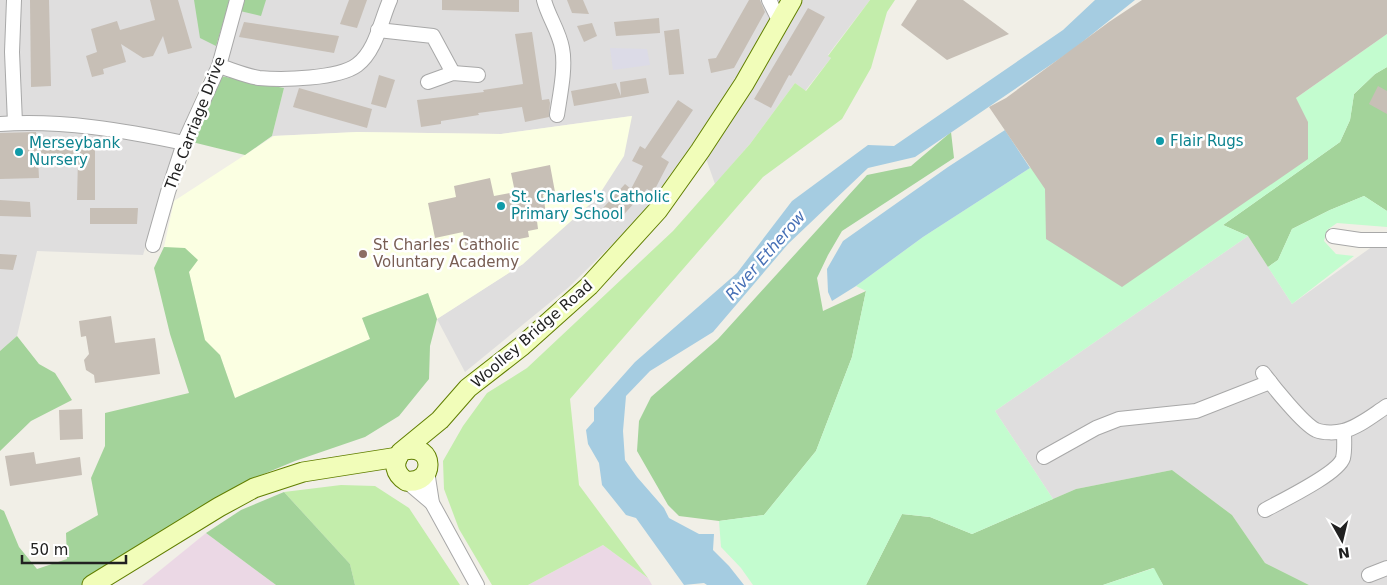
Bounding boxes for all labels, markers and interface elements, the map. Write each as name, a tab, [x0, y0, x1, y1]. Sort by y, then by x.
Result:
street label: The Carriage Drive	[161, 54, 229, 193]
place label: Flair Rugs	[1170, 132, 1244, 150]
place label: Merseybank Nursery	[29, 134, 120, 169]
marker: Flair Rugs	[1154, 135, 1166, 147]
marker: Merseybank Nursery	[13, 146, 25, 158]
place label: St. Charles's Catholic Primary School	[511, 188, 670, 223]
marker: St. Charles's Catholic Primary School	[495, 200, 507, 212]
water label: River Etherow	[721, 206, 810, 304]
place label: St Charles' Catholic Voluntary Academy	[373, 236, 519, 271]
marker: St Charles' Catholic Voluntary Academy	[357, 248, 369, 260]
street label: Woolley Bridge Road	[468, 276, 596, 392]
north arrow	[1317, 515, 1367, 565]
scale bar	[22, 532, 126, 564]
text: 50 m	[30, 541, 68, 559]
text: N	[1337, 544, 1351, 562]

